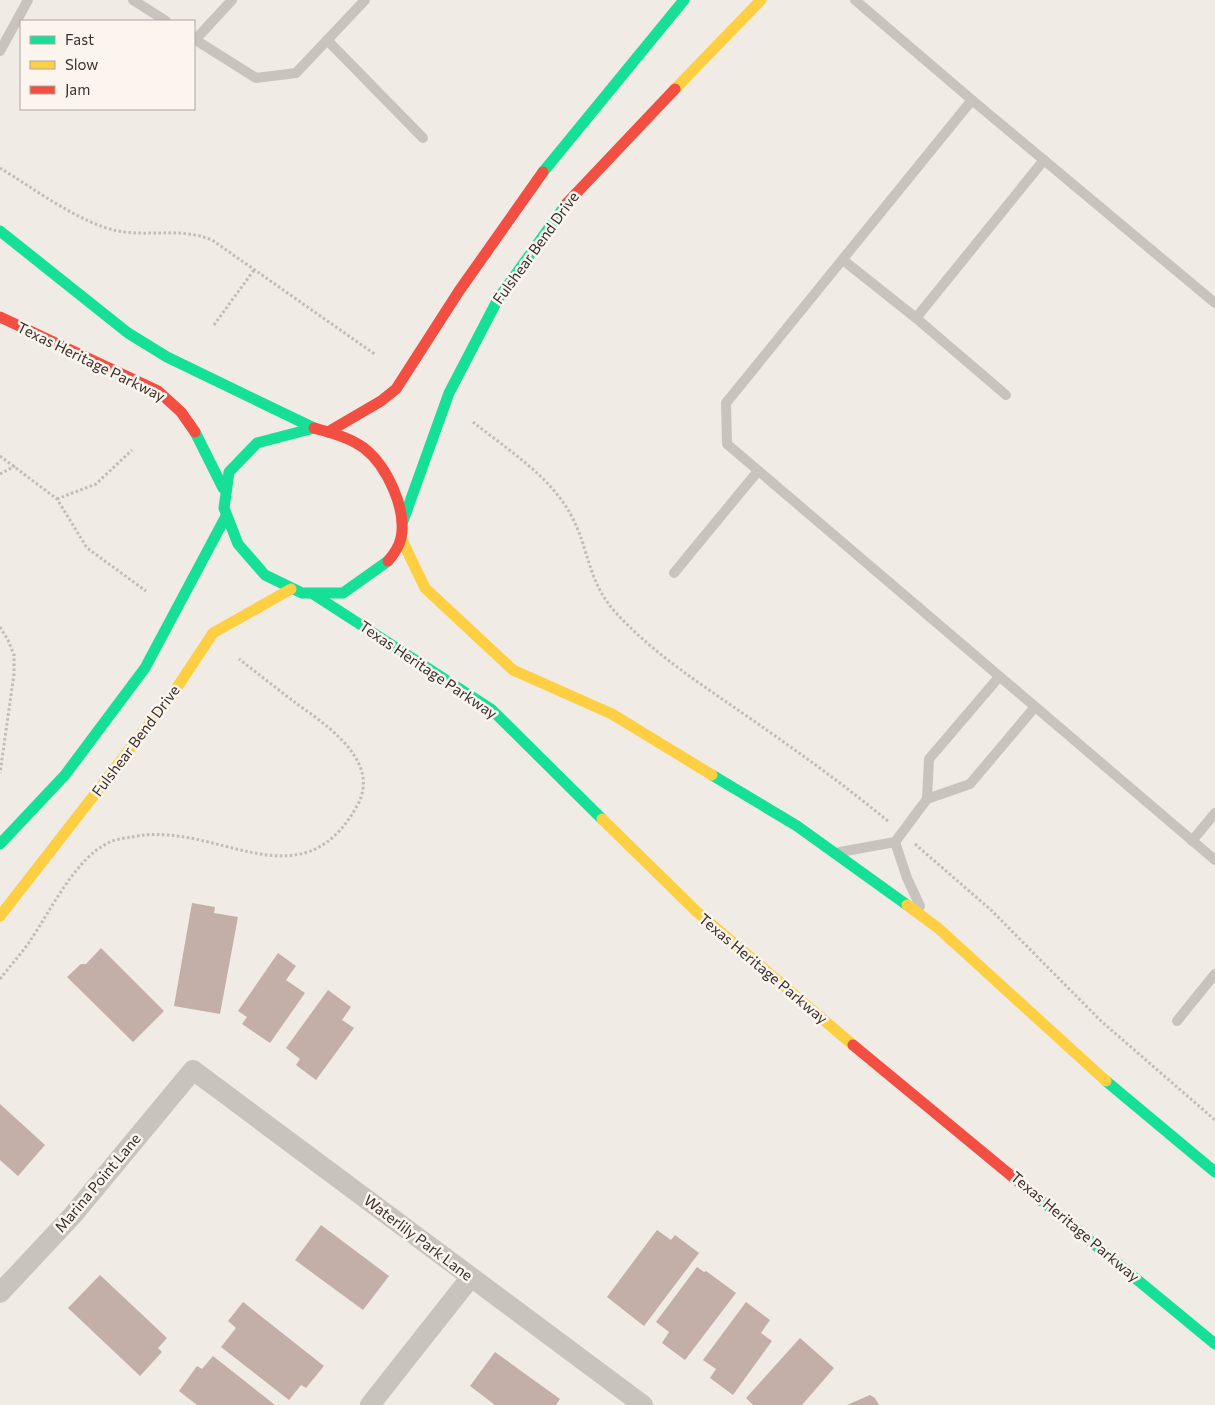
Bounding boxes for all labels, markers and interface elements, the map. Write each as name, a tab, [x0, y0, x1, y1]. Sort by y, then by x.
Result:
legend	[20, 20, 195, 110]
text: Fast	[65, 30, 94, 48]
text: Slow	[65, 55, 98, 73]
text: Jam	[65, 80, 90, 98]
street label: Fulshear Bend Drive	[488, 188, 582, 307]
street label: Texas Heritage Parkway	[15, 317, 169, 405]
street label: Texas Heritage Parkway	[356, 616, 501, 722]
street label: Fulshear Bend Drive	[88, 681, 183, 800]
street label: Texas Heritage Parkway	[696, 909, 832, 1027]
street label: Marina Point Lane	[51, 1129, 144, 1236]
street label: Texas Heritage Parkway	[1008, 1167, 1144, 1285]
street label: Waterlily Park Lane	[361, 1190, 477, 1284]

